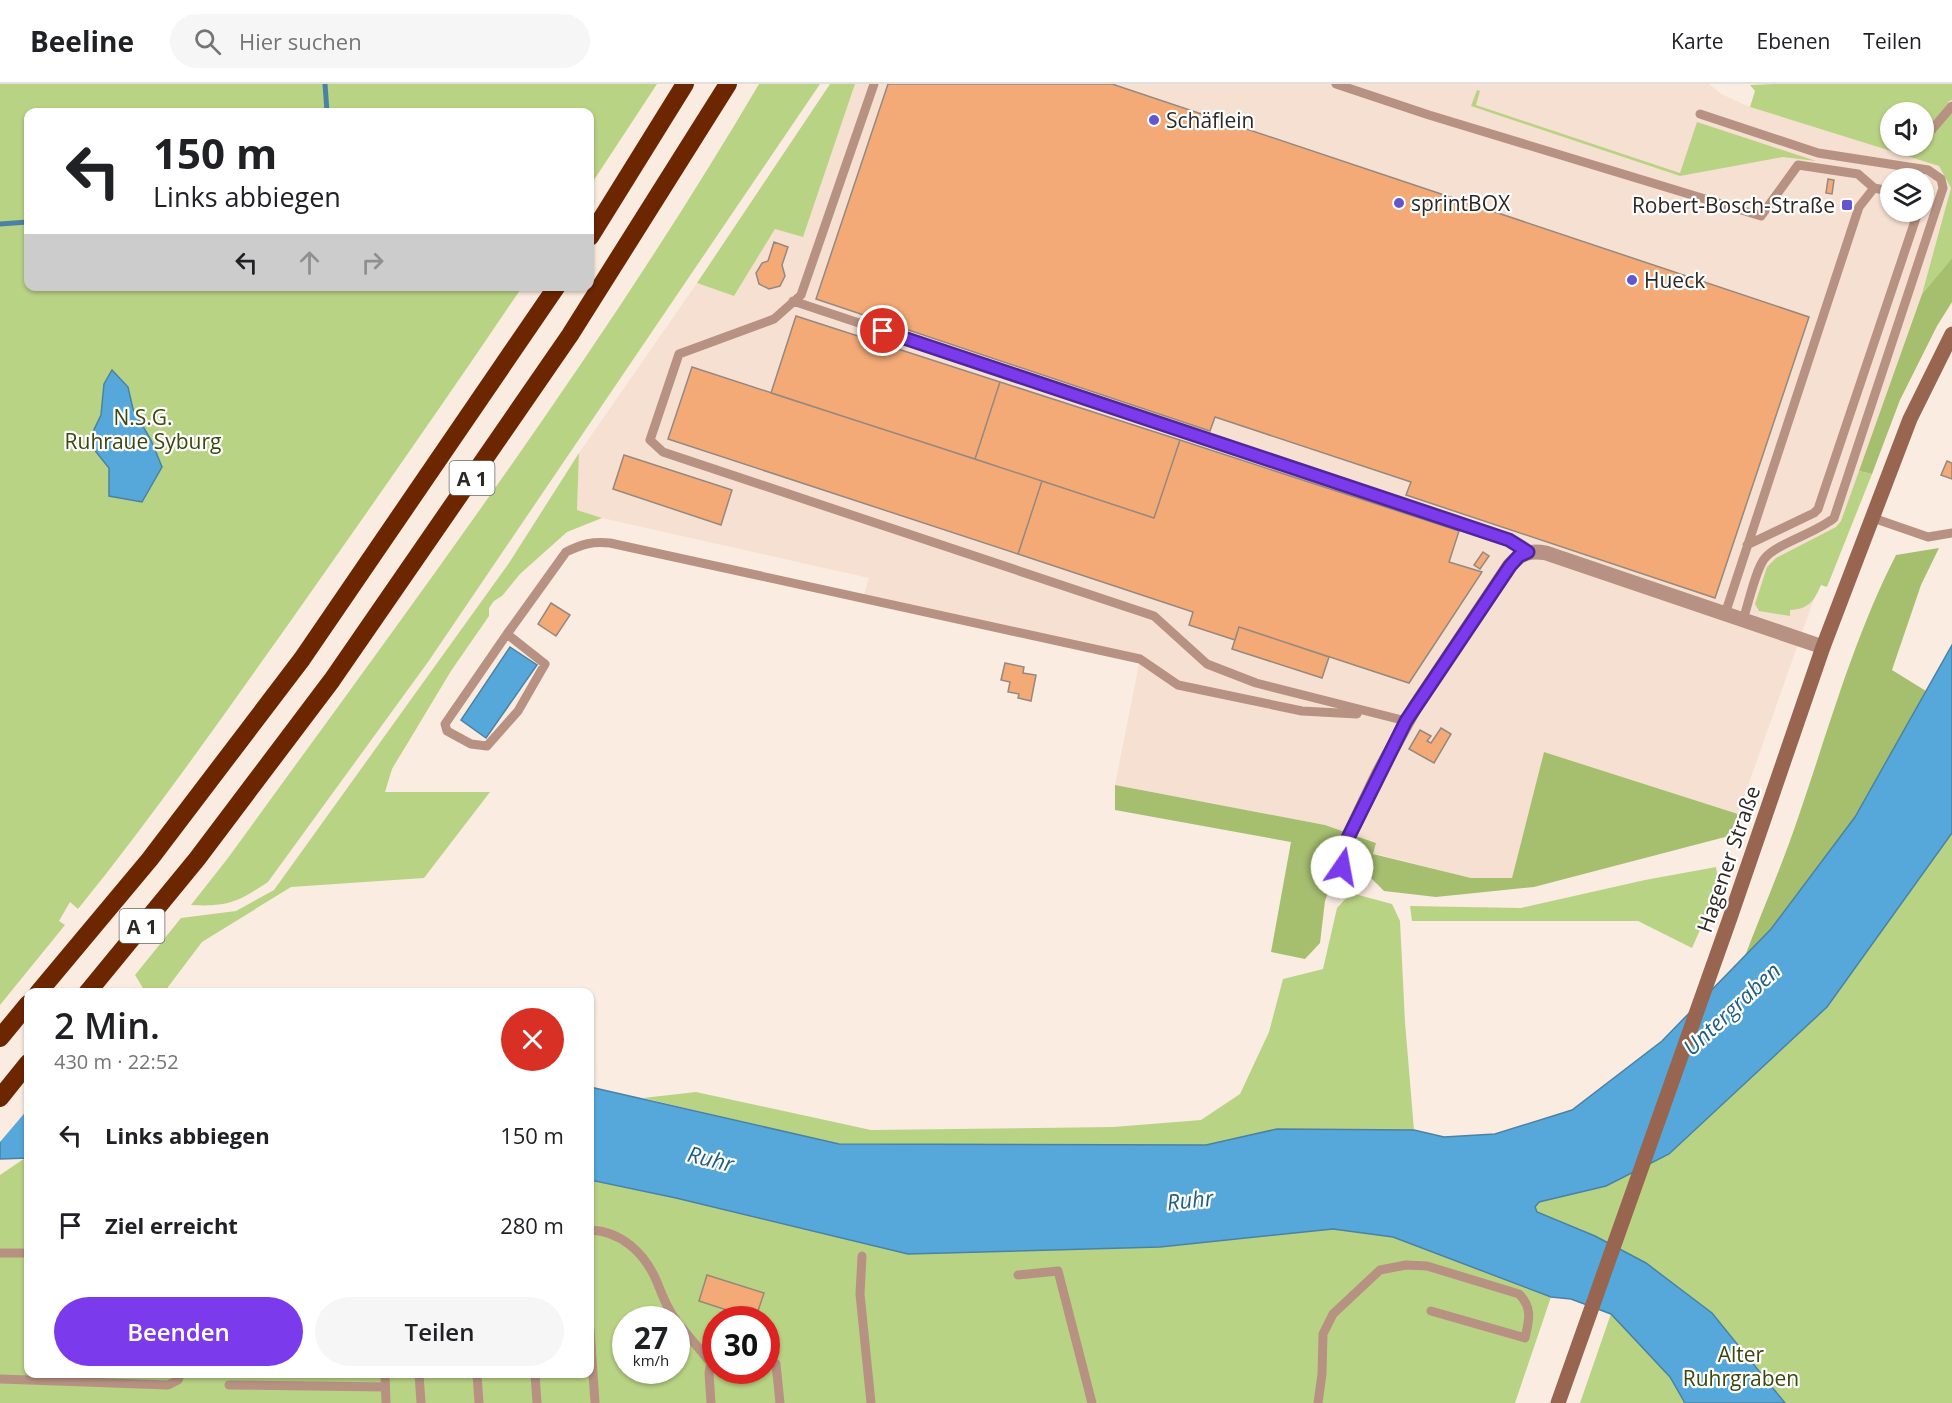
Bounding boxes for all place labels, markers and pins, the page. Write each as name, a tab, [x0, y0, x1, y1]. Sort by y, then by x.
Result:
place label: Schäflein	[1166, 106, 1254, 134]
marker: Schäflein	[1147, 113, 1161, 127]
place label: sprintBOX	[1411, 189, 1511, 217]
place label: Robert-Bosch-Straße	[1632, 191, 1835, 219]
marker: sprintBOX	[1392, 196, 1406, 210]
marker: Robert-Bosch-Straße	[1840, 198, 1854, 212]
place label: Hueck	[1644, 266, 1705, 294]
marker: Hueck	[1625, 273, 1639, 287]
pin	[857, 305, 908, 356]

